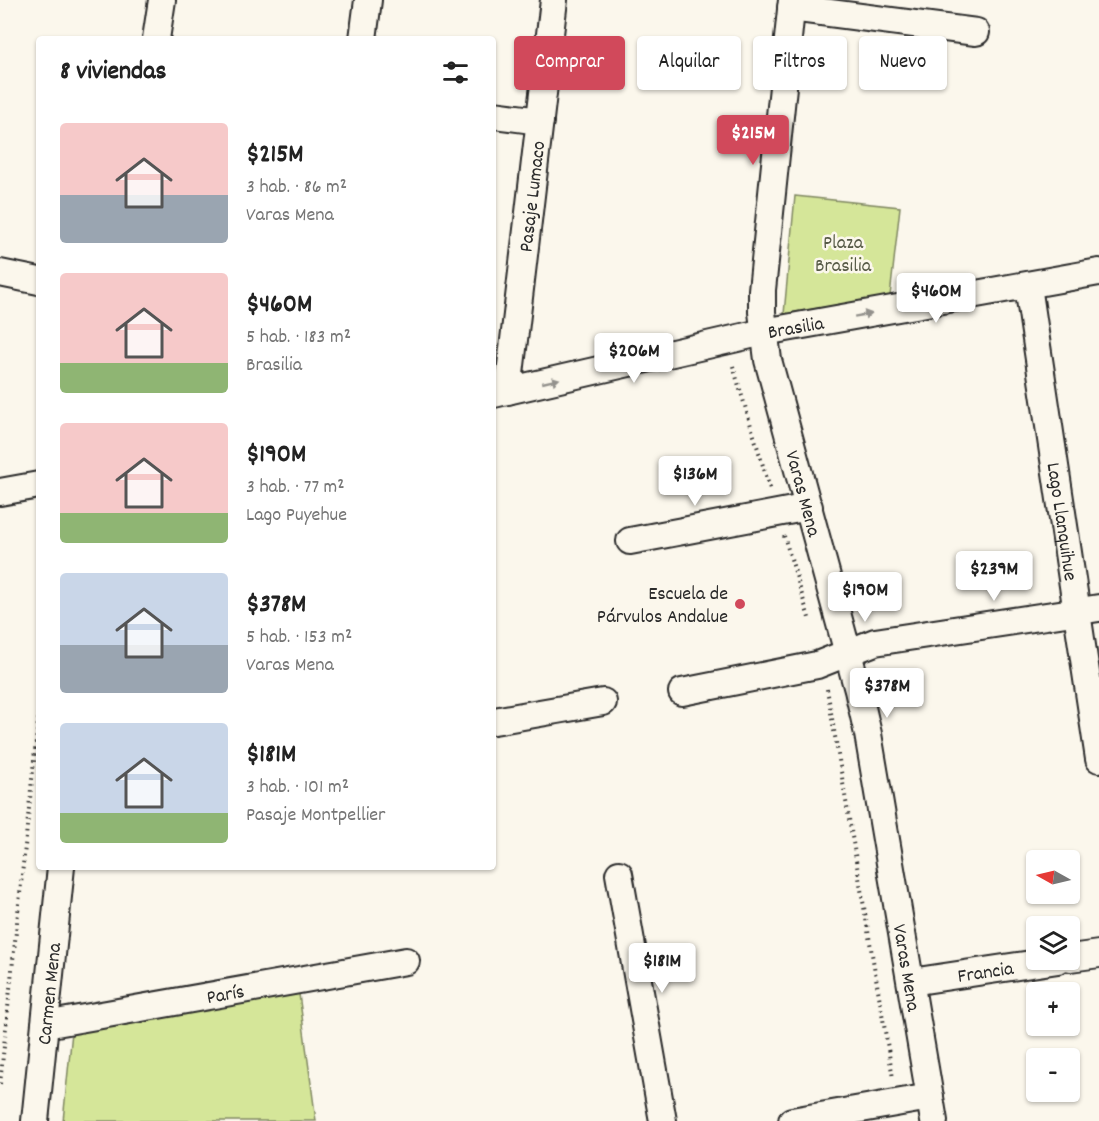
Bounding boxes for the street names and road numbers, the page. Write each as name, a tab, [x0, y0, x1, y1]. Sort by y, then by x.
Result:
street label: Pasaje Lumaco	[513, 139, 554, 254]
street label: Brasilia	[766, 310, 827, 348]
street label: Varas Mena	[776, 448, 827, 541]
street label: Lago Llanquihue	[1038, 461, 1083, 583]
street label: Varas Mena	[884, 922, 926, 1014]
street label: Carmen Mena	[32, 941, 70, 1046]
street label: Francia	[956, 956, 1016, 992]
street label: París	[205, 979, 247, 1013]

